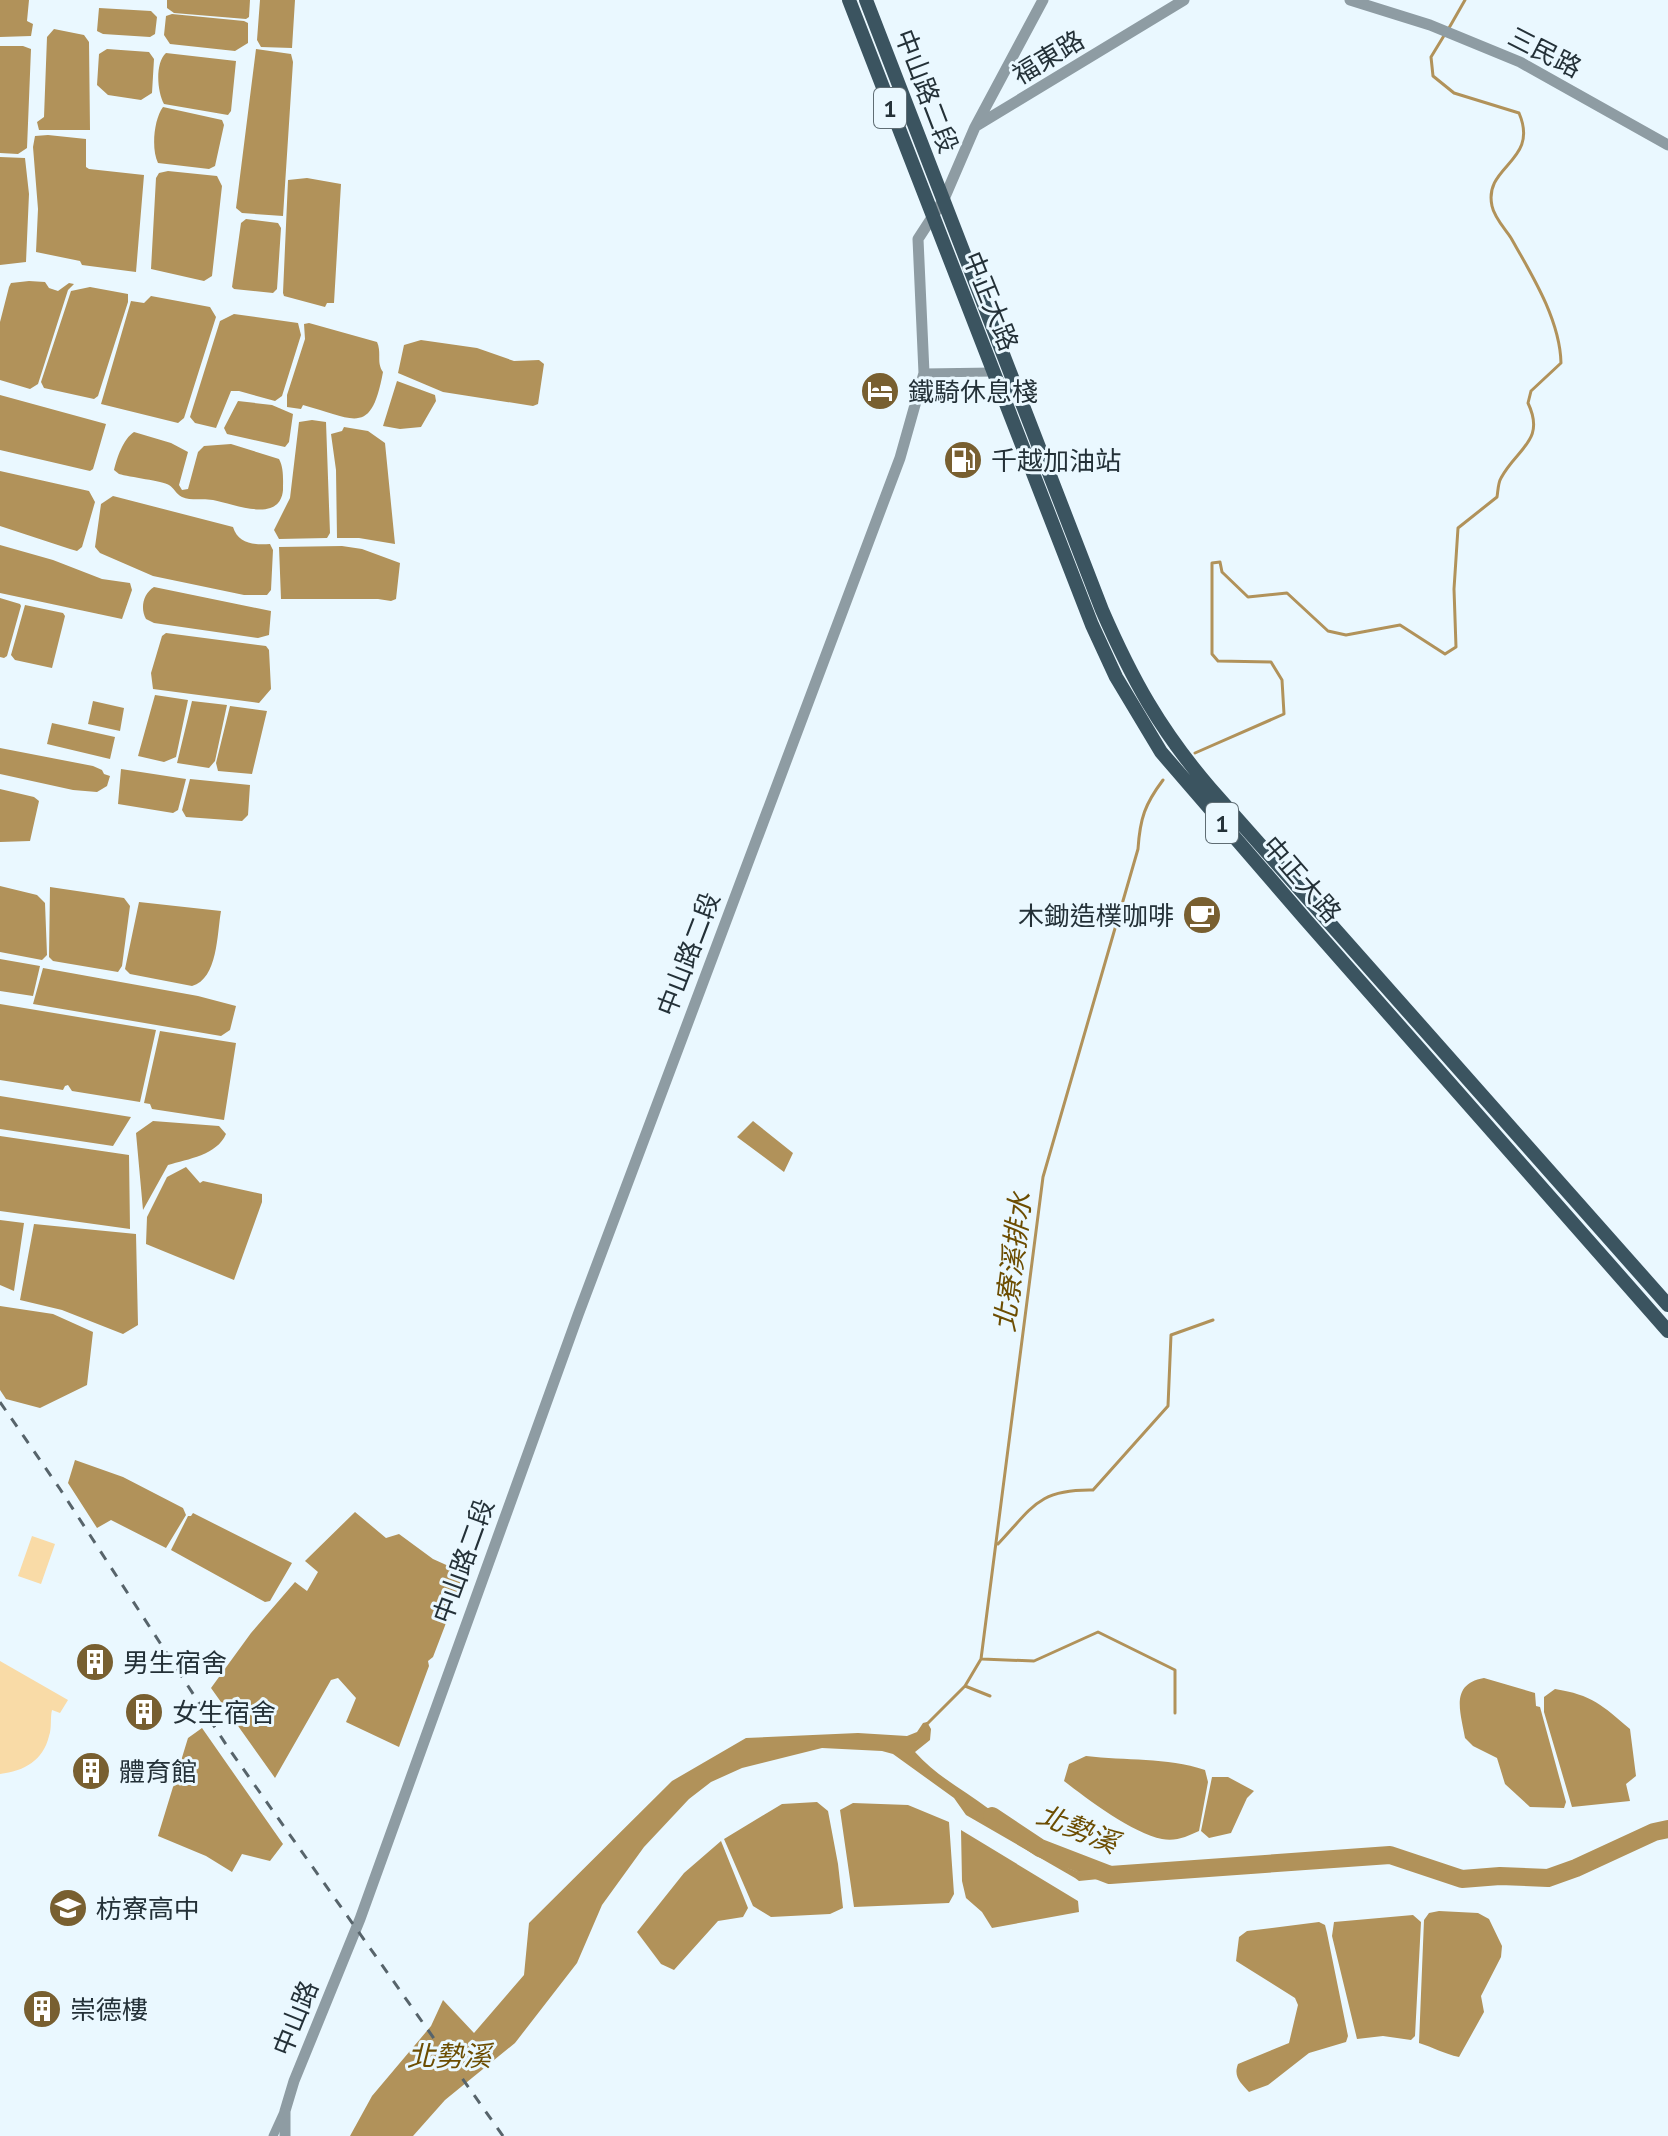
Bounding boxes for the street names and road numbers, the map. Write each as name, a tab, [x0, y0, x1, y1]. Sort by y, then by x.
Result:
street label: 三民路	[1503, 20, 1587, 84]
street label: 福東路	[1006, 23, 1090, 91]
street label: 中山路二段	[888, 24, 966, 158]
road number: 1	[874, 88, 906, 128]
street label: 中正大路	[956, 247, 1026, 355]
road number: 1	[1206, 803, 1238, 843]
street label: 中正大路	[1255, 829, 1349, 929]
street label: 中山路二段	[649, 887, 727, 1021]
street label: 中山路二段	[425, 1494, 501, 1628]
street label: 中山路	[265, 1976, 325, 2060]

